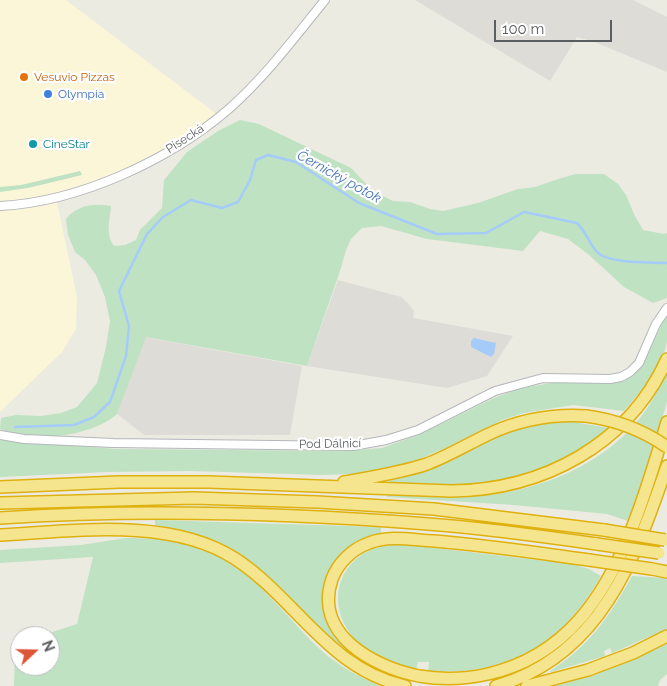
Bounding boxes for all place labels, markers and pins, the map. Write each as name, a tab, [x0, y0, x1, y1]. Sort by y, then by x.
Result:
place label: Vesuvio Pizzas	[34, 70, 115, 84]
marker: Vesuvio Pizzas	[18, 71, 30, 83]
place label: Olympia	[58, 87, 104, 101]
marker: Olympia	[42, 88, 54, 100]
place label: CineStar	[43, 137, 90, 151]
marker: CineStar	[27, 138, 39, 150]

